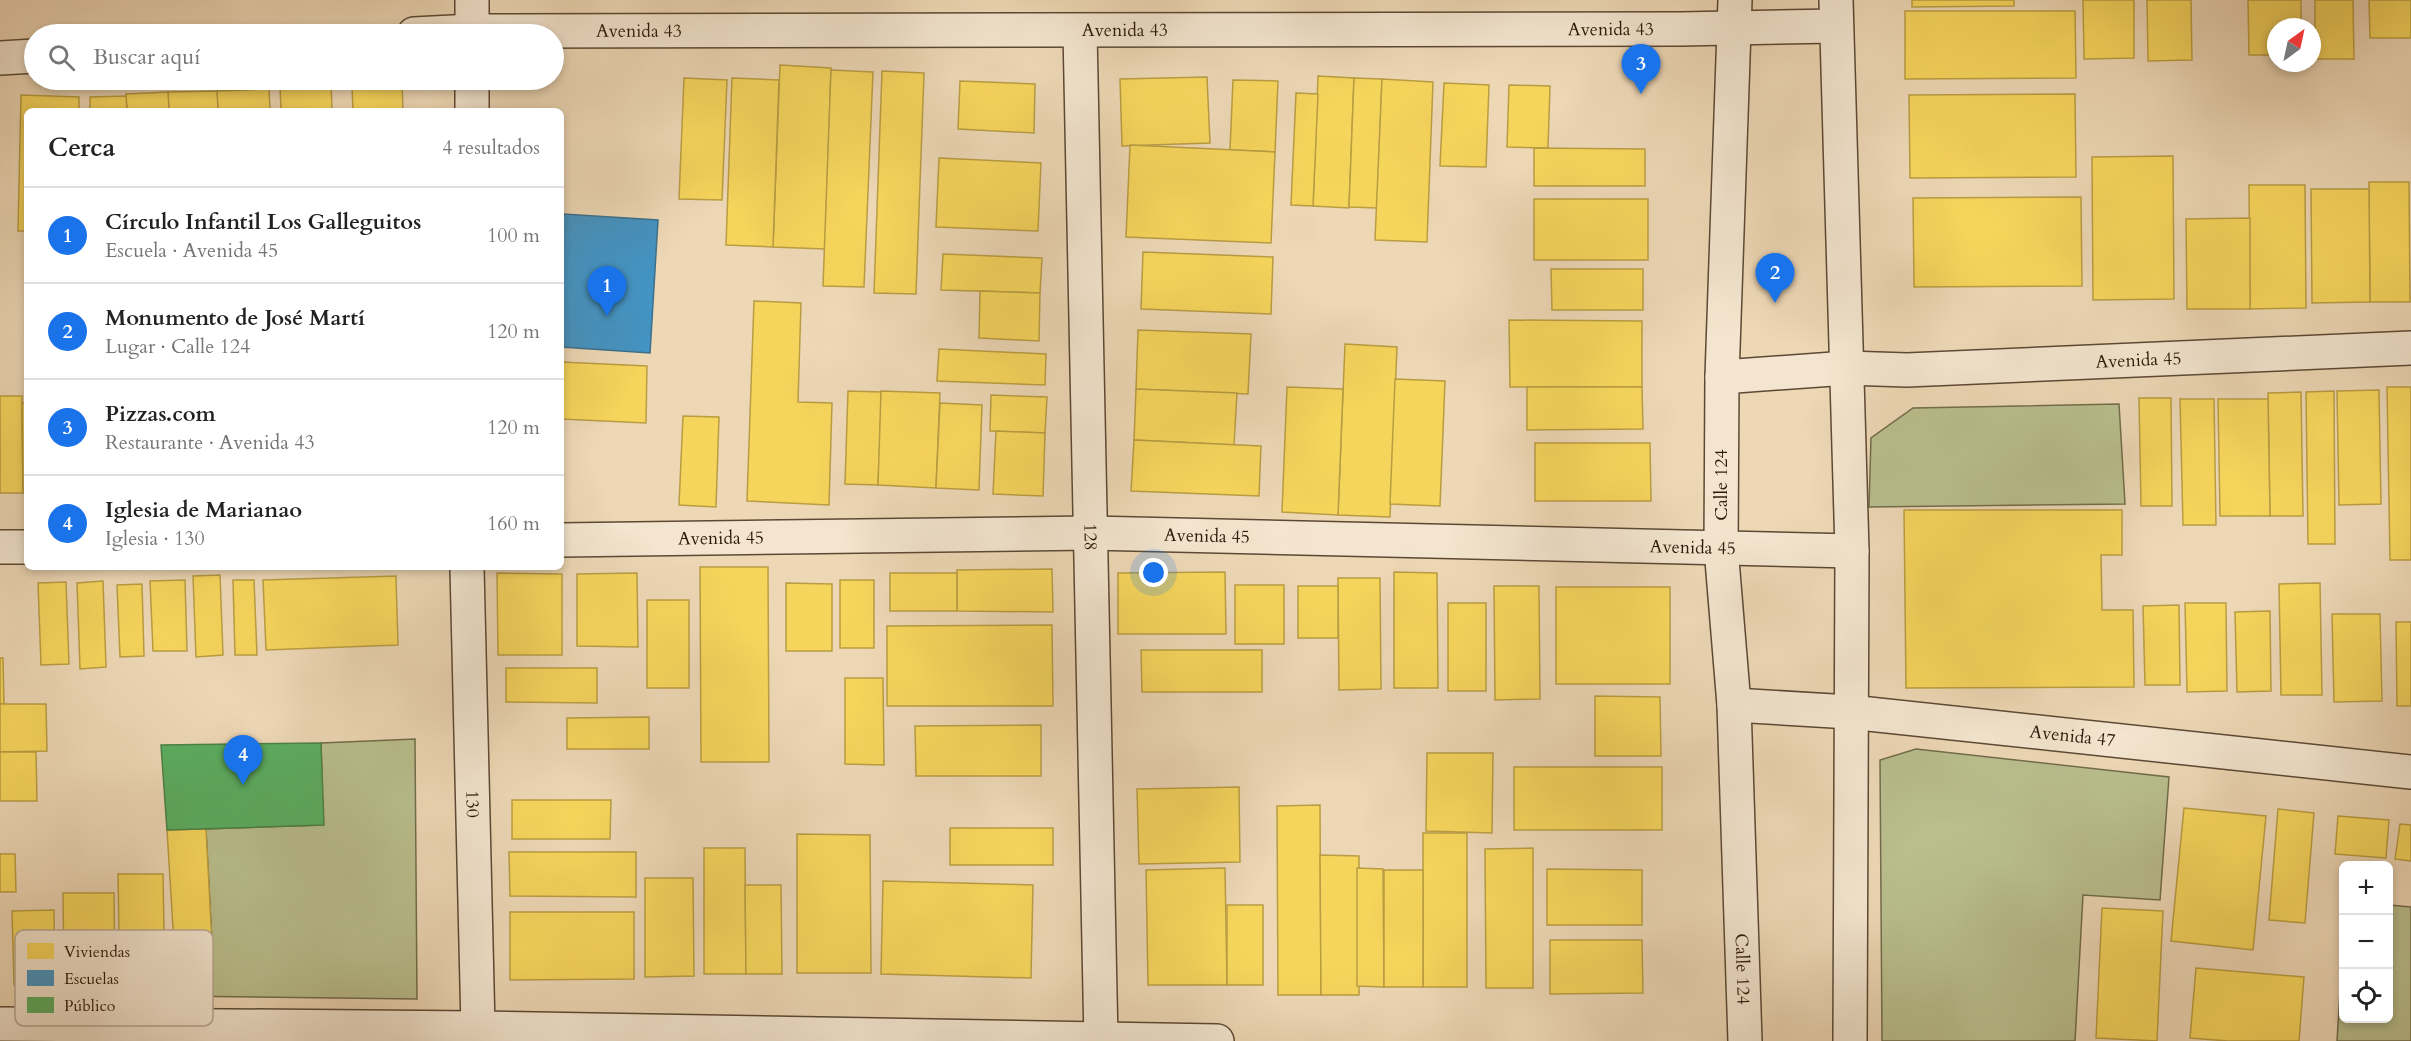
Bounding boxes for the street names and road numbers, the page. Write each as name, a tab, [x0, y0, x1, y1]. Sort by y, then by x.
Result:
street label: Avenida 43	[1082, 17, 1168, 42]
street label: Avenida 43	[1568, 17, 1654, 42]
street label: Avenida 43	[596, 18, 682, 43]
street label: Avenida 45	[2095, 346, 2182, 374]
street label: Calle 124	[1709, 449, 1734, 521]
street label: Avenida 45	[1164, 522, 1250, 549]
street label: 128	[1078, 523, 1103, 551]
street label: Avenida 45	[678, 525, 764, 551]
street label: Avenida 45	[1649, 534, 1736, 561]
street label: Avenida 47	[2028, 719, 2117, 753]
street label: 130	[460, 790, 485, 818]
street label: Calle 124	[1729, 933, 1756, 1005]

